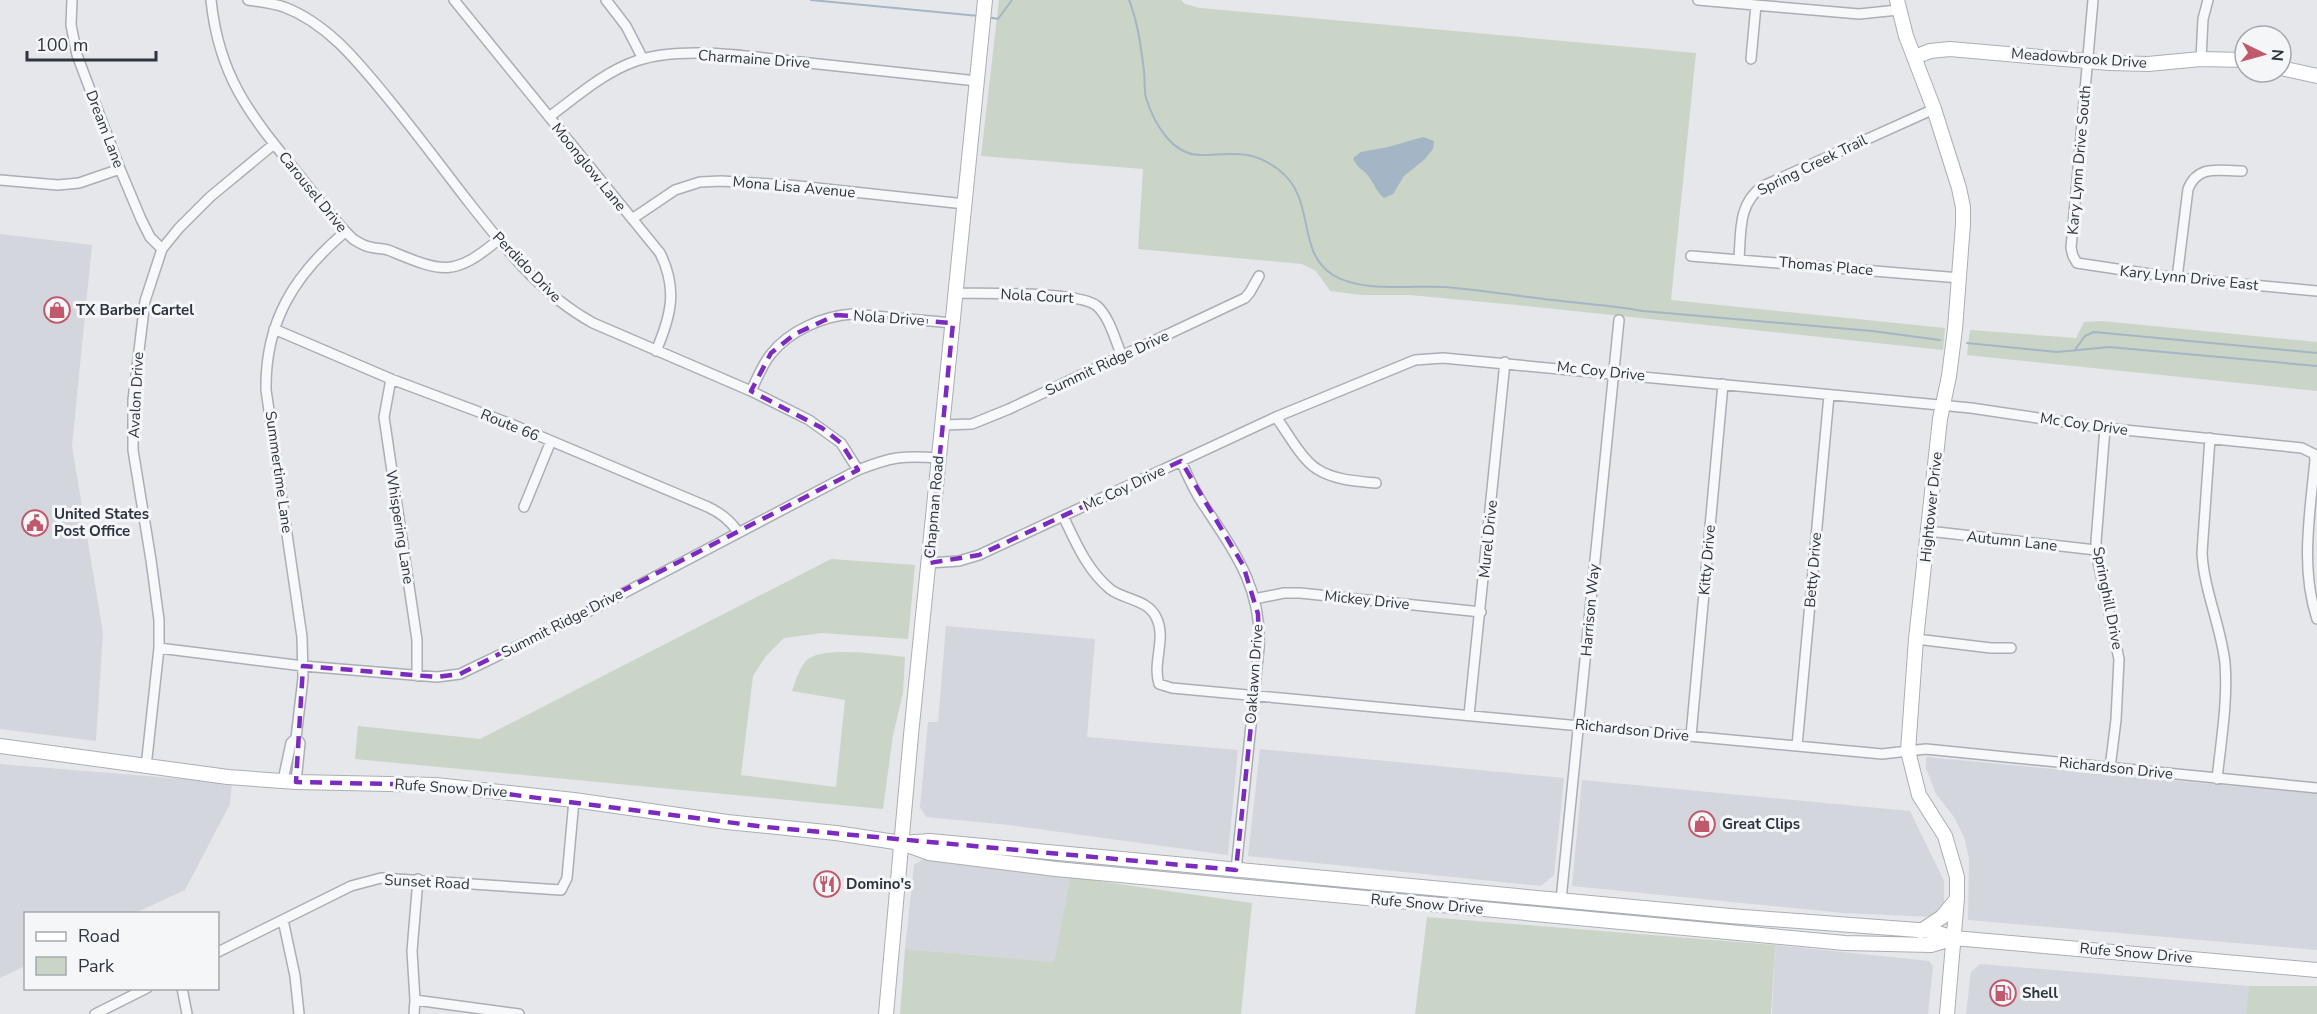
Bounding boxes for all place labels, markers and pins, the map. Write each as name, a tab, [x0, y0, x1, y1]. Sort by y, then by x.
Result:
shop icon: TX Barber Cartel	[42, 295, 72, 325]
place label: TX Barber Cartel	[76, 300, 194, 320]
place label: United States Post Office	[54, 504, 149, 541]
public building icon: United States Post Office	[20, 508, 50, 538]
shop icon: Great Clips	[1687, 809, 1717, 839]
place label: Great Clips	[1722, 814, 1800, 834]
restaurant icon: Domino's	[812, 869, 842, 899]
place label: Domino's	[846, 874, 911, 894]
fuel station icon: Shell	[1988, 978, 2018, 1008]
place label: Shell	[2022, 983, 2058, 1003]

